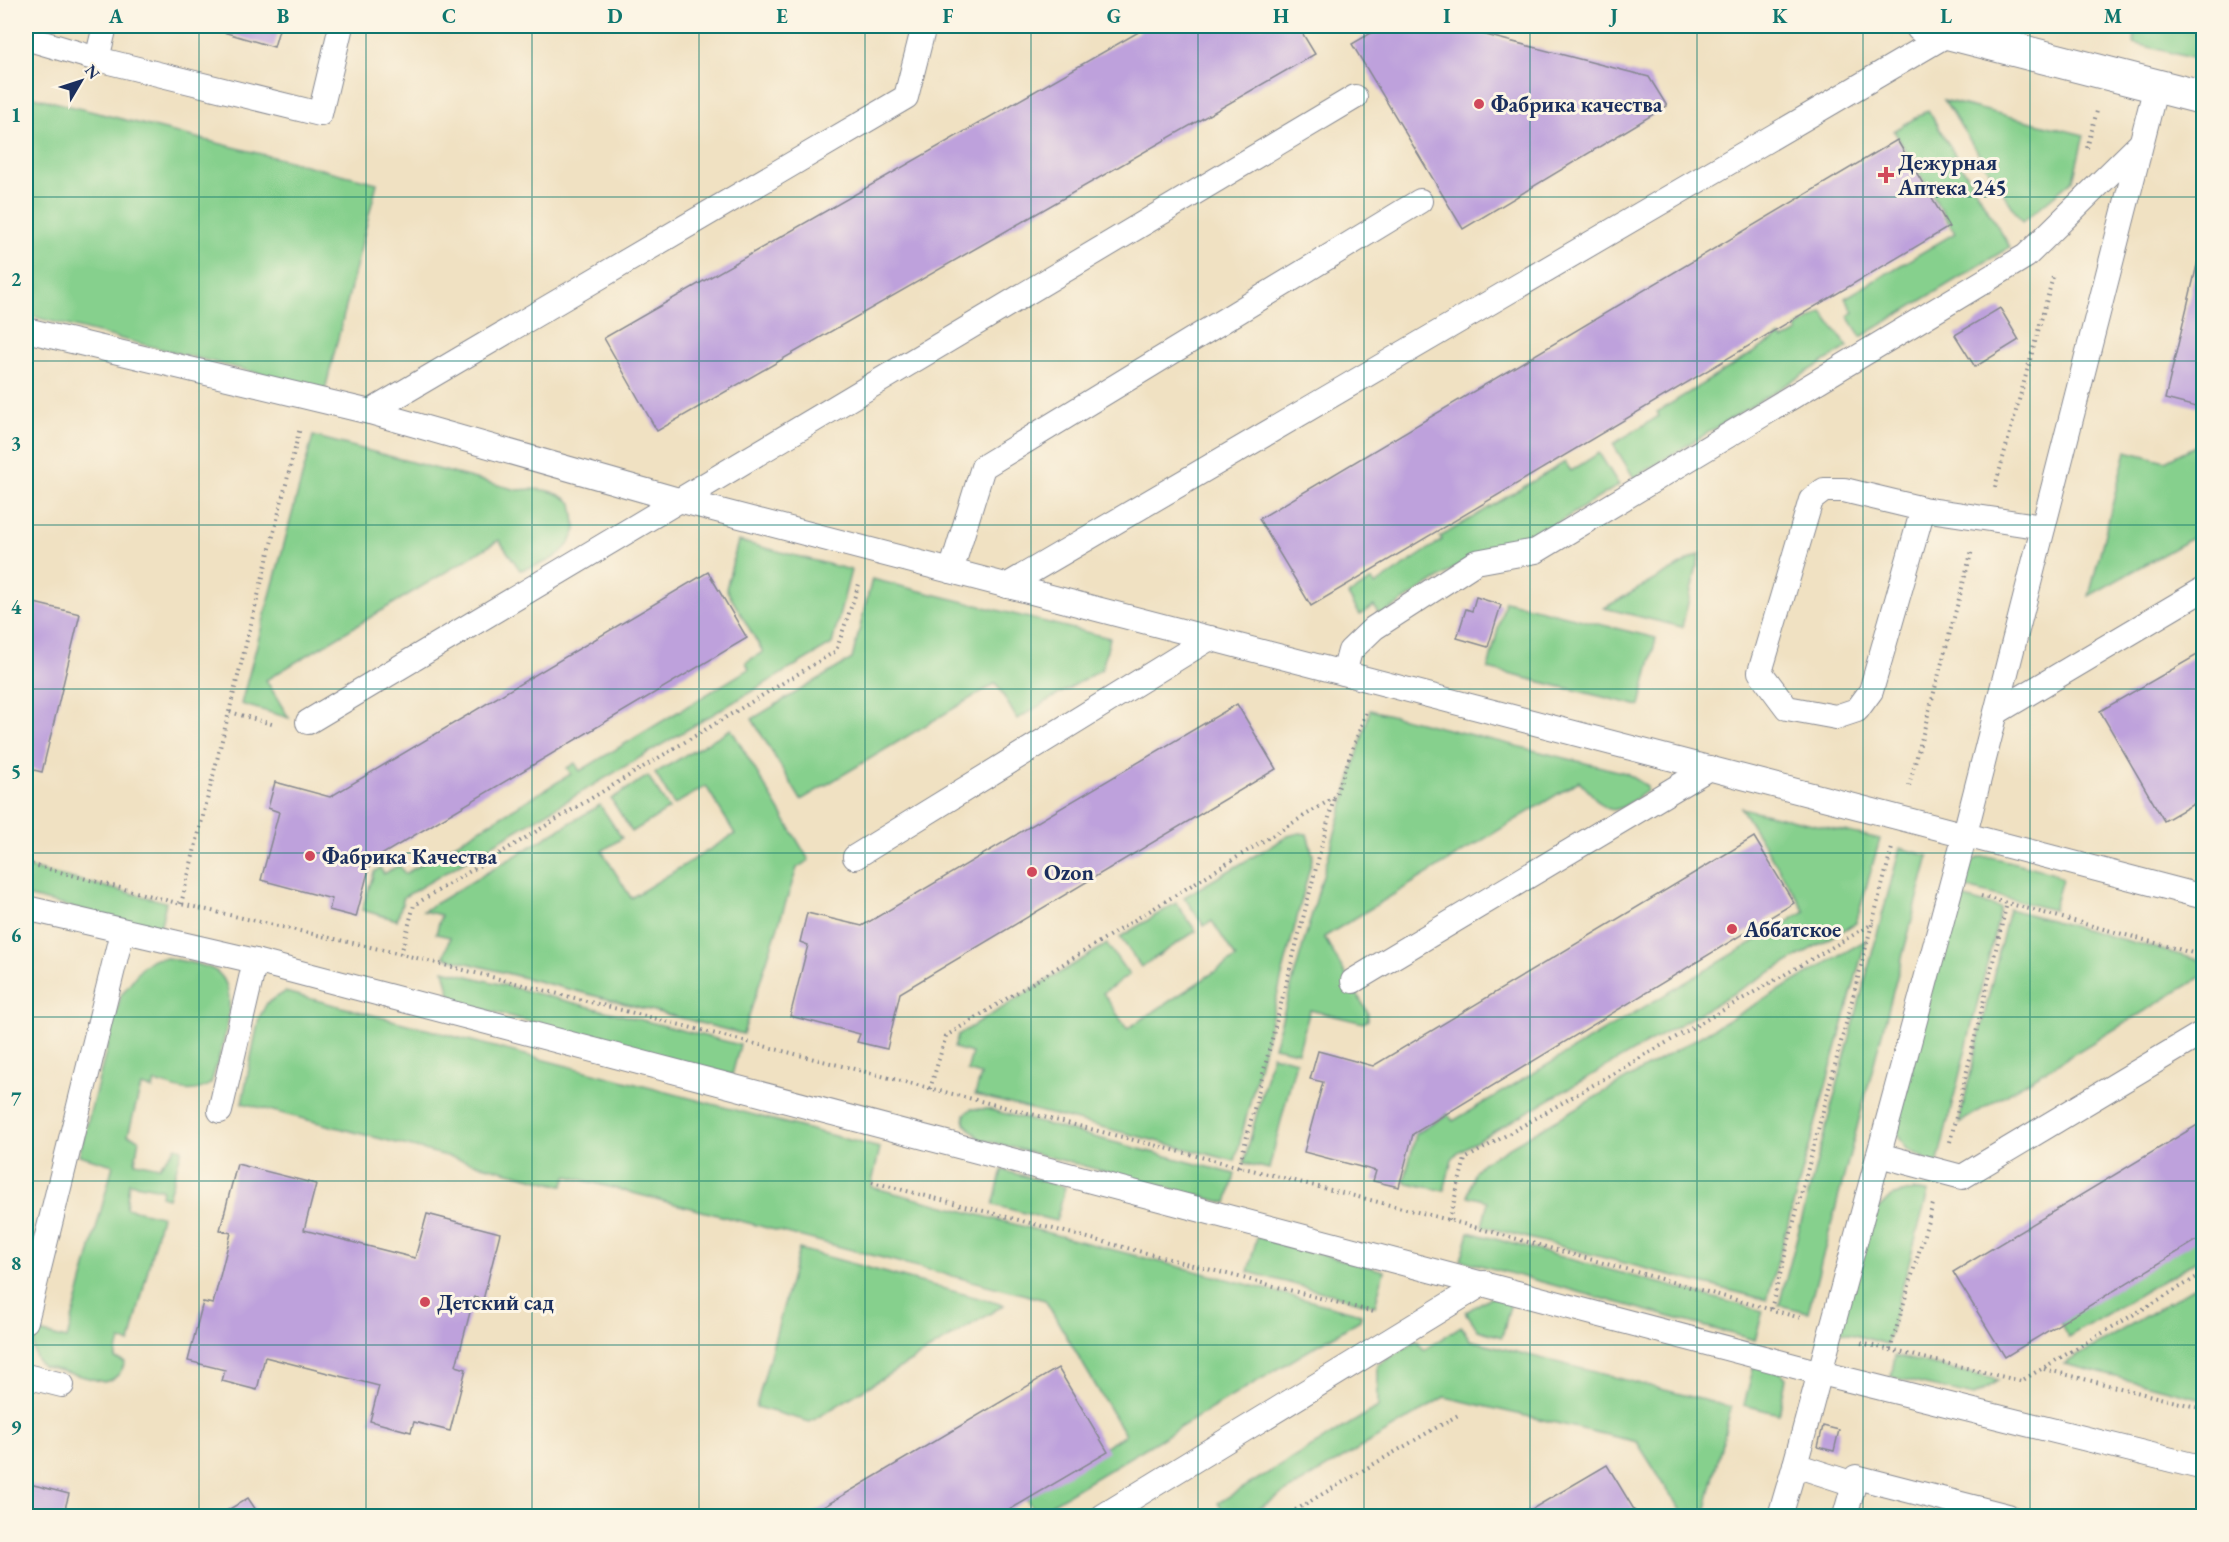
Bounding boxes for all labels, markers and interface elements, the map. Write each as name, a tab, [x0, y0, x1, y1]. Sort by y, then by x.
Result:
text: A	[108, 3, 124, 29]
text: B	[277, 3, 289, 29]
text: C	[442, 3, 456, 29]
text: D	[607, 3, 623, 29]
text: E	[776, 3, 788, 29]
text: F	[943, 3, 954, 29]
text: G	[1107, 3, 1121, 29]
text: H	[1273, 3, 1289, 29]
text: I	[1443, 3, 1451, 29]
text: J	[1608, 3, 1618, 29]
text: K	[1772, 3, 1788, 29]
text: L	[1940, 3, 1952, 29]
text: M	[2104, 3, 2122, 29]
north arrow	[51, 51, 111, 111]
text: N	[80, 60, 105, 84]
place label: Фабрика качества	[1491, 90, 1663, 119]
marker: Фабрика качества	[1472, 97, 1486, 111]
text: 1	[11, 102, 21, 128]
place label: Дежурная Аптека 245	[1897, 148, 2007, 202]
marker: Дежурная Аптека 245	[1879, 168, 1893, 182]
text: 2	[11, 266, 22, 292]
text: 3	[11, 430, 21, 456]
text: 4	[11, 594, 22, 620]
text: 5	[11, 758, 21, 784]
place label: Фабрика Качества	[322, 842, 497, 871]
marker: Фабрика Качества	[303, 849, 317, 863]
place label: Ozon	[1044, 858, 1094, 887]
marker: Ozon	[1025, 865, 1039, 879]
place label: Аббатское	[1743, 915, 1841, 944]
text: 6	[11, 922, 22, 948]
marker: Аббатское	[1725, 922, 1739, 936]
text: 7	[11, 1086, 22, 1112]
text: 8	[11, 1250, 21, 1276]
place label: Детский сад	[437, 1288, 554, 1317]
marker: Детский сад	[418, 1295, 432, 1309]
text: 9	[11, 1414, 22, 1440]

